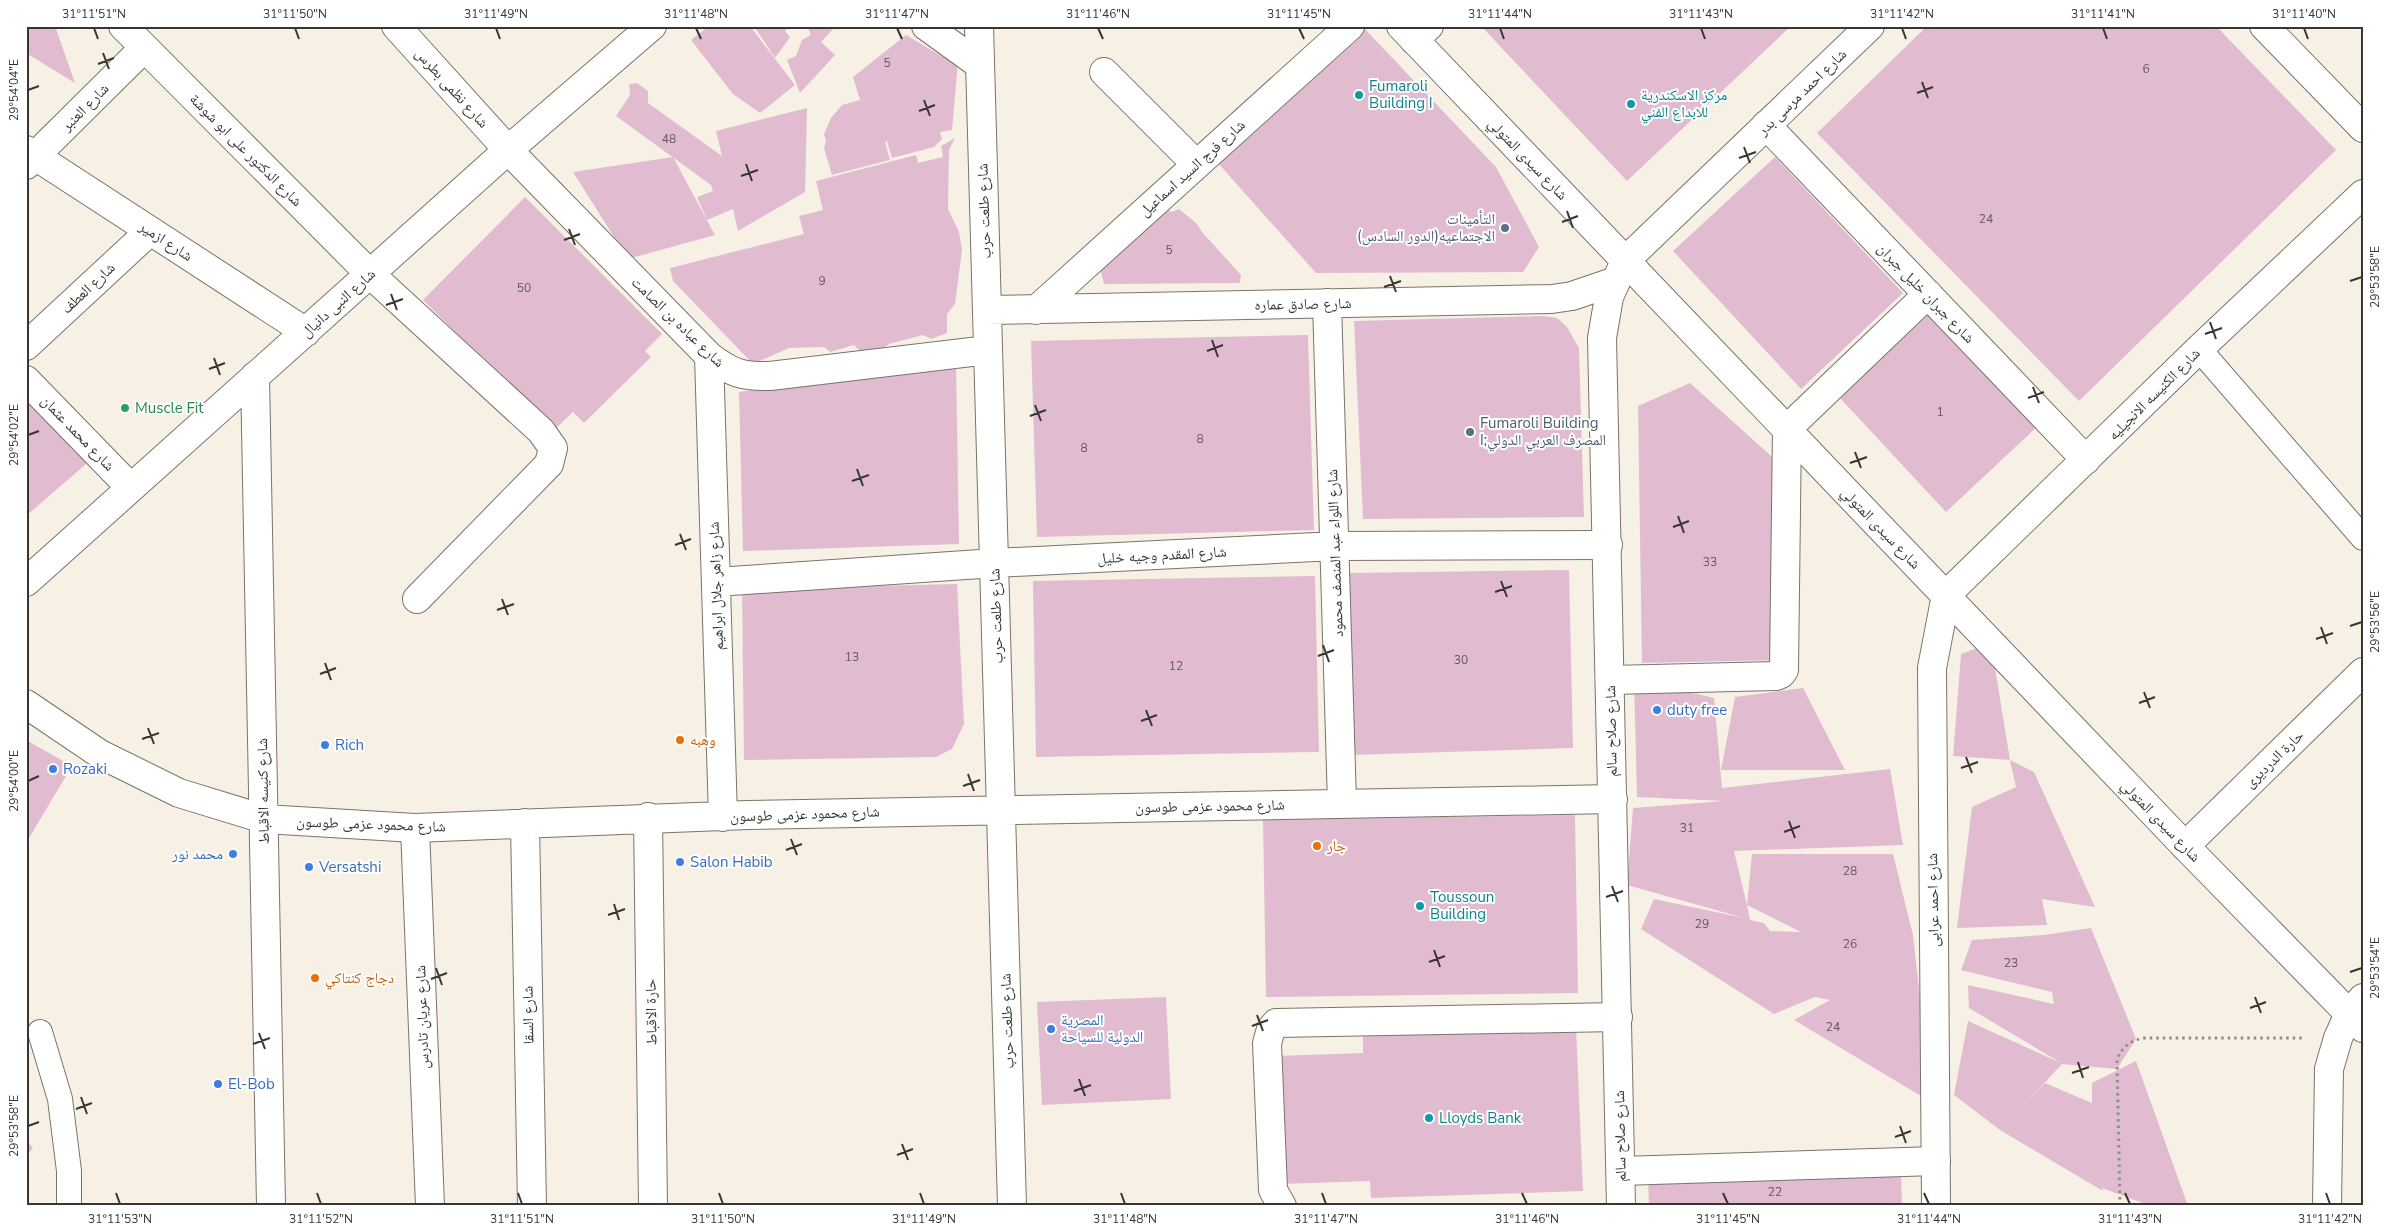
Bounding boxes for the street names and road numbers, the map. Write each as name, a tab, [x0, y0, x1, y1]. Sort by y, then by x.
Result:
street label: شارع نظمى بطرس	[411, 44, 493, 132]
street label: شارع احمد مرسى بدر	[1752, 44, 1851, 140]
street label: شارع العنبر	[56, 79, 113, 136]
street label: شارع الدكتور على ابو شوشة	[185, 89, 307, 211]
street label: شارع سيدى المتولي	[1482, 114, 1572, 206]
street label: شارع فرج السيد اسماعيل	[1135, 115, 1249, 221]
street label: شارع طلعت حرب	[972, 163, 996, 259]
street label: شارع ازمير	[135, 216, 197, 266]
street label: شارع جبران خليل جبران	[1873, 238, 1979, 348]
street label: شارع العطف	[57, 258, 119, 318]
street label: شارع النبى دانيال	[296, 264, 380, 342]
street label: شارع عباده بن الصامت	[627, 272, 729, 372]
street label: شارع صادق عماره	[1254, 293, 1352, 315]
street label: شارع الكنيسه الانجيليه	[2103, 343, 2205, 445]
street label: شارع محمد عثمان	[37, 391, 119, 475]
street label: شارع اللواء عبد المنصف محمود	[1322, 469, 1348, 637]
street label: شارع سيدى المتولي	[1835, 483, 1925, 575]
street label: شارع زاهر جلال ابراهيم	[704, 521, 728, 651]
street label: شارع المقدم وجيه خليل	[1097, 542, 1227, 568]
street label: شارع طلعت حرب	[984, 568, 1008, 664]
street label: شارع صلاح سالم	[1600, 685, 1622, 777]
street label: حارة الدرديرى	[2240, 725, 2308, 792]
street label: شارع كنيسه الاقباط	[252, 738, 274, 844]
street label: شارع سيدى المتولي	[2115, 776, 2205, 868]
street label: شارع محمود عزمى طوسون	[1135, 795, 1285, 817]
street label: شارع محمود عزمى طوسون	[730, 801, 880, 827]
street label: شارع محمود عزمى طوسون	[296, 811, 446, 837]
street label: شارع احمد عرابى	[1922, 853, 1944, 947]
street label: شارع عريان تادرس	[410, 965, 434, 1069]
street label: شارع طلعت حرب	[995, 973, 1019, 1069]
street label: حارة الاقباط	[640, 978, 662, 1045]
street label: شارع السقا	[517, 985, 539, 1045]
street label: شارع صلاح سالم	[1609, 1090, 1631, 1182]

